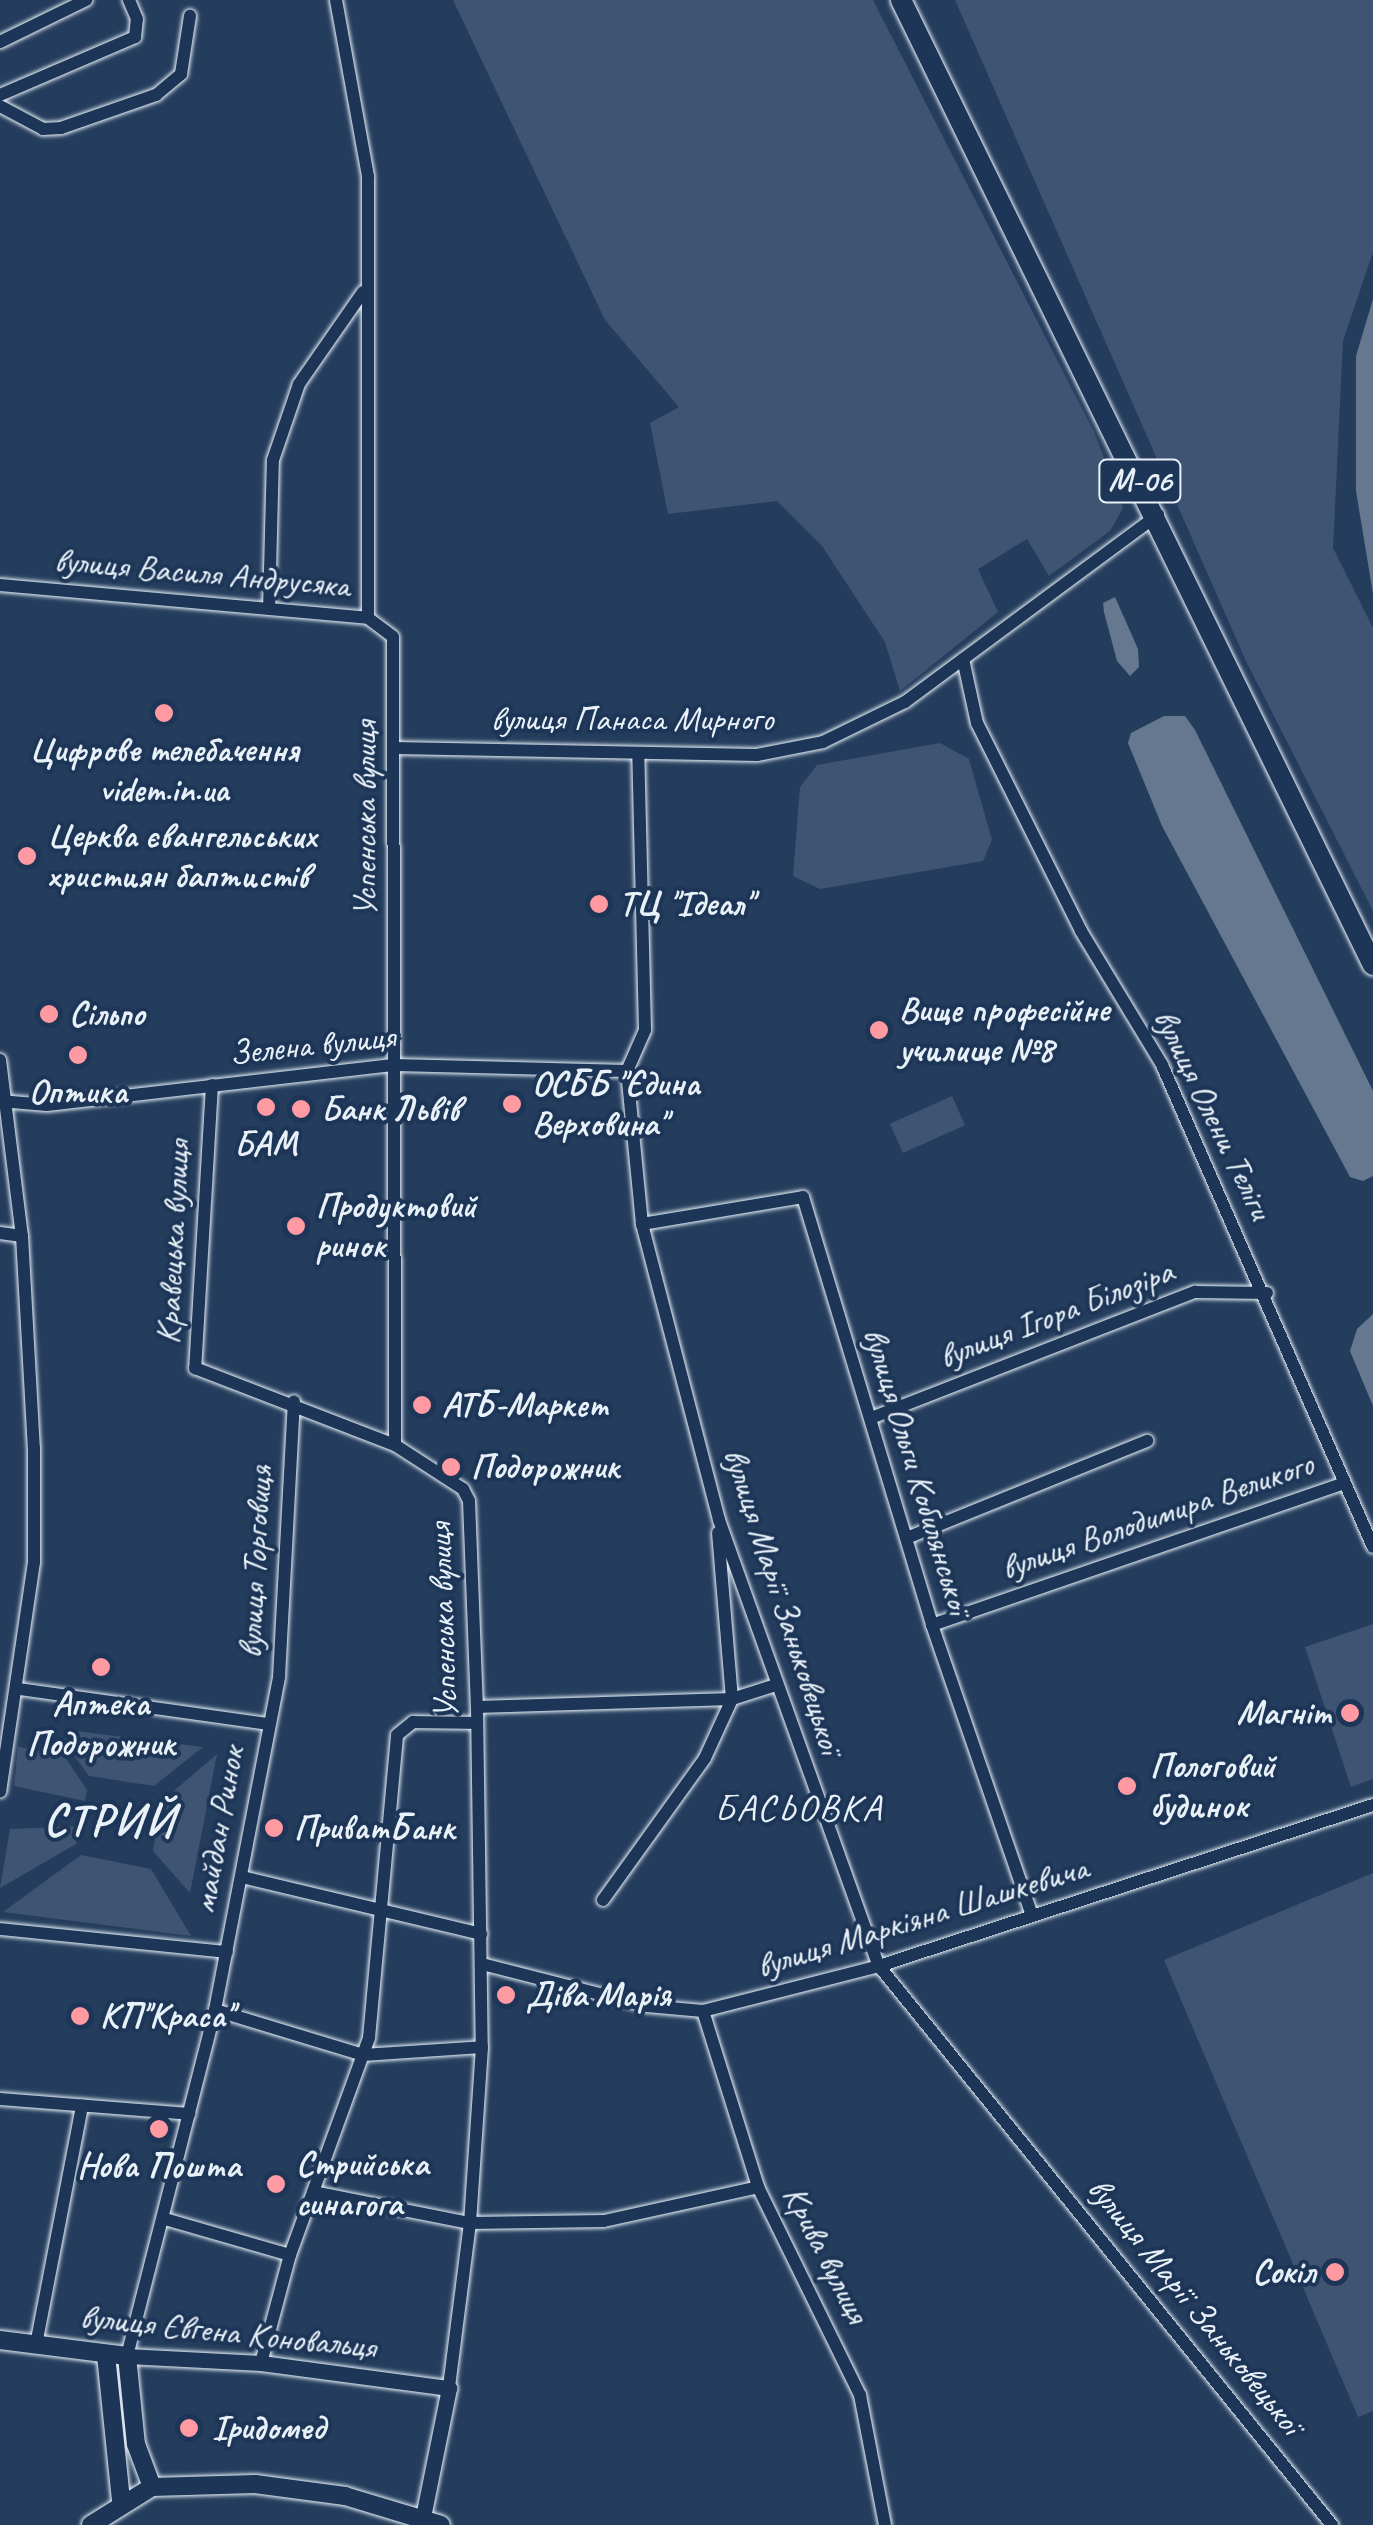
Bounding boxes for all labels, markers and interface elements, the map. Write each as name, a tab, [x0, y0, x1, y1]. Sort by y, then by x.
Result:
road number: М-06	[1098, 454, 1182, 508]
street label: вулиця Василя Андрусяка	[54, 539, 350, 607]
street label: вулиця Панаса Мирного	[491, 698, 773, 740]
marker: Цифрове телебачення videm.in.ua	[153, 702, 175, 724]
street label: Успенська вулиця	[344, 719, 386, 919]
place label: Цифрове телебачення videm.in.ua	[29, 729, 299, 811]
place label: Церква євангельських християн баптистів	[47, 815, 317, 897]
marker: Церква євангельських християн баптистів	[16, 845, 38, 867]
place label: ТЦ "Ідеал"	[619, 883, 752, 925]
marker: ТЦ "Ідеал"	[588, 893, 610, 915]
place label: Вище професійне училище №8	[899, 989, 1108, 1071]
place label: Сільпо	[69, 993, 144, 1035]
marker: Сільпо	[38, 1003, 60, 1025]
street label: вулиця Олени Теліги	[1144, 1003, 1282, 1225]
street label: Зелена вулиця	[228, 1015, 396, 1075]
marker: Вище професійне училище №8	[868, 1019, 890, 1041]
marker: Оптика	[67, 1044, 89, 1066]
place label: ОСББ "Єдина Верховина"	[532, 1063, 700, 1145]
place label: Оптика	[29, 1071, 127, 1113]
place label: Банк Львів	[321, 1088, 459, 1130]
marker: ОСББ "Єдина Верховина"	[501, 1093, 523, 1115]
marker: БАМ	[255, 1096, 277, 1118]
marker: Банк Львів	[290, 1098, 312, 1120]
place label: БАМ	[234, 1123, 298, 1165]
street label: Кравецька вулиця	[147, 1140, 199, 1344]
place label: Продуктовий ринок	[316, 1185, 476, 1267]
marker: Продуктовий ринок	[285, 1215, 307, 1237]
street label: вулиця Ігора Білозіра	[933, 1250, 1179, 1378]
street label: вулиця Ольги Кобилянської	[853, 1322, 981, 1620]
place label: АТБ-Маркет	[442, 1384, 608, 1426]
marker: АТБ-Маркет	[411, 1394, 433, 1416]
street label: вулиця Володимира Великого	[994, 1442, 1320, 1590]
street label: вулиця Марії Заньковецької	[714, 1443, 852, 1759]
place label: Подорожник	[471, 1446, 619, 1488]
marker: Подорожник	[440, 1456, 462, 1478]
street label: вулиця Торговиця	[229, 1465, 281, 1659]
street label: Успенська вулиця	[419, 1521, 467, 1721]
marker: Аптека Подорожник	[90, 1656, 112, 1678]
place label: Аптека Подорожник	[27, 1683, 175, 1765]
place label: Магніт	[1237, 1692, 1330, 1734]
marker: Магніт	[1339, 1702, 1361, 1724]
street label: майдан Ринок	[183, 1745, 253, 1915]
place label: Пологовий будинок	[1150, 1745, 1275, 1827]
marker: Пологовий будинок	[1114, 1773, 1140, 1799]
district label: БАСЬОВКА	[713, 1785, 885, 1831]
district label: СТРИЙ	[42, 1794, 178, 1848]
place label: ПриватБанк	[294, 1807, 455, 1849]
marker: ПриватБанк	[263, 1817, 285, 1839]
street label: вулиця Маркіяна Шашкевича	[752, 1847, 1092, 1987]
place label: Діва Марія	[526, 1974, 669, 2016]
marker: Діва Марія	[495, 1984, 517, 2006]
place label: КП''Краса''	[100, 1995, 233, 2037]
marker: КП''Краса''	[69, 2005, 91, 2027]
marker: Нова Пошта	[148, 2118, 170, 2140]
place label: Стрийська синагога	[296, 2143, 428, 2225]
place label: Нова Пошта	[78, 2145, 240, 2187]
street label: вулиця Марії Заньковецької	[1078, 2169, 1312, 2443]
marker: Стрийська синагога	[265, 2173, 287, 2195]
street label: Крива вулиця	[773, 2177, 879, 2331]
place label: Сокіл	[1252, 2251, 1315, 2293]
marker: Сокіл	[1324, 2261, 1346, 2283]
street label: вулиця Євгена Коновальця	[79, 2296, 377, 2368]
place label: Іридомед	[212, 2407, 325, 2449]
marker: Іридомед	[176, 2415, 202, 2441]

